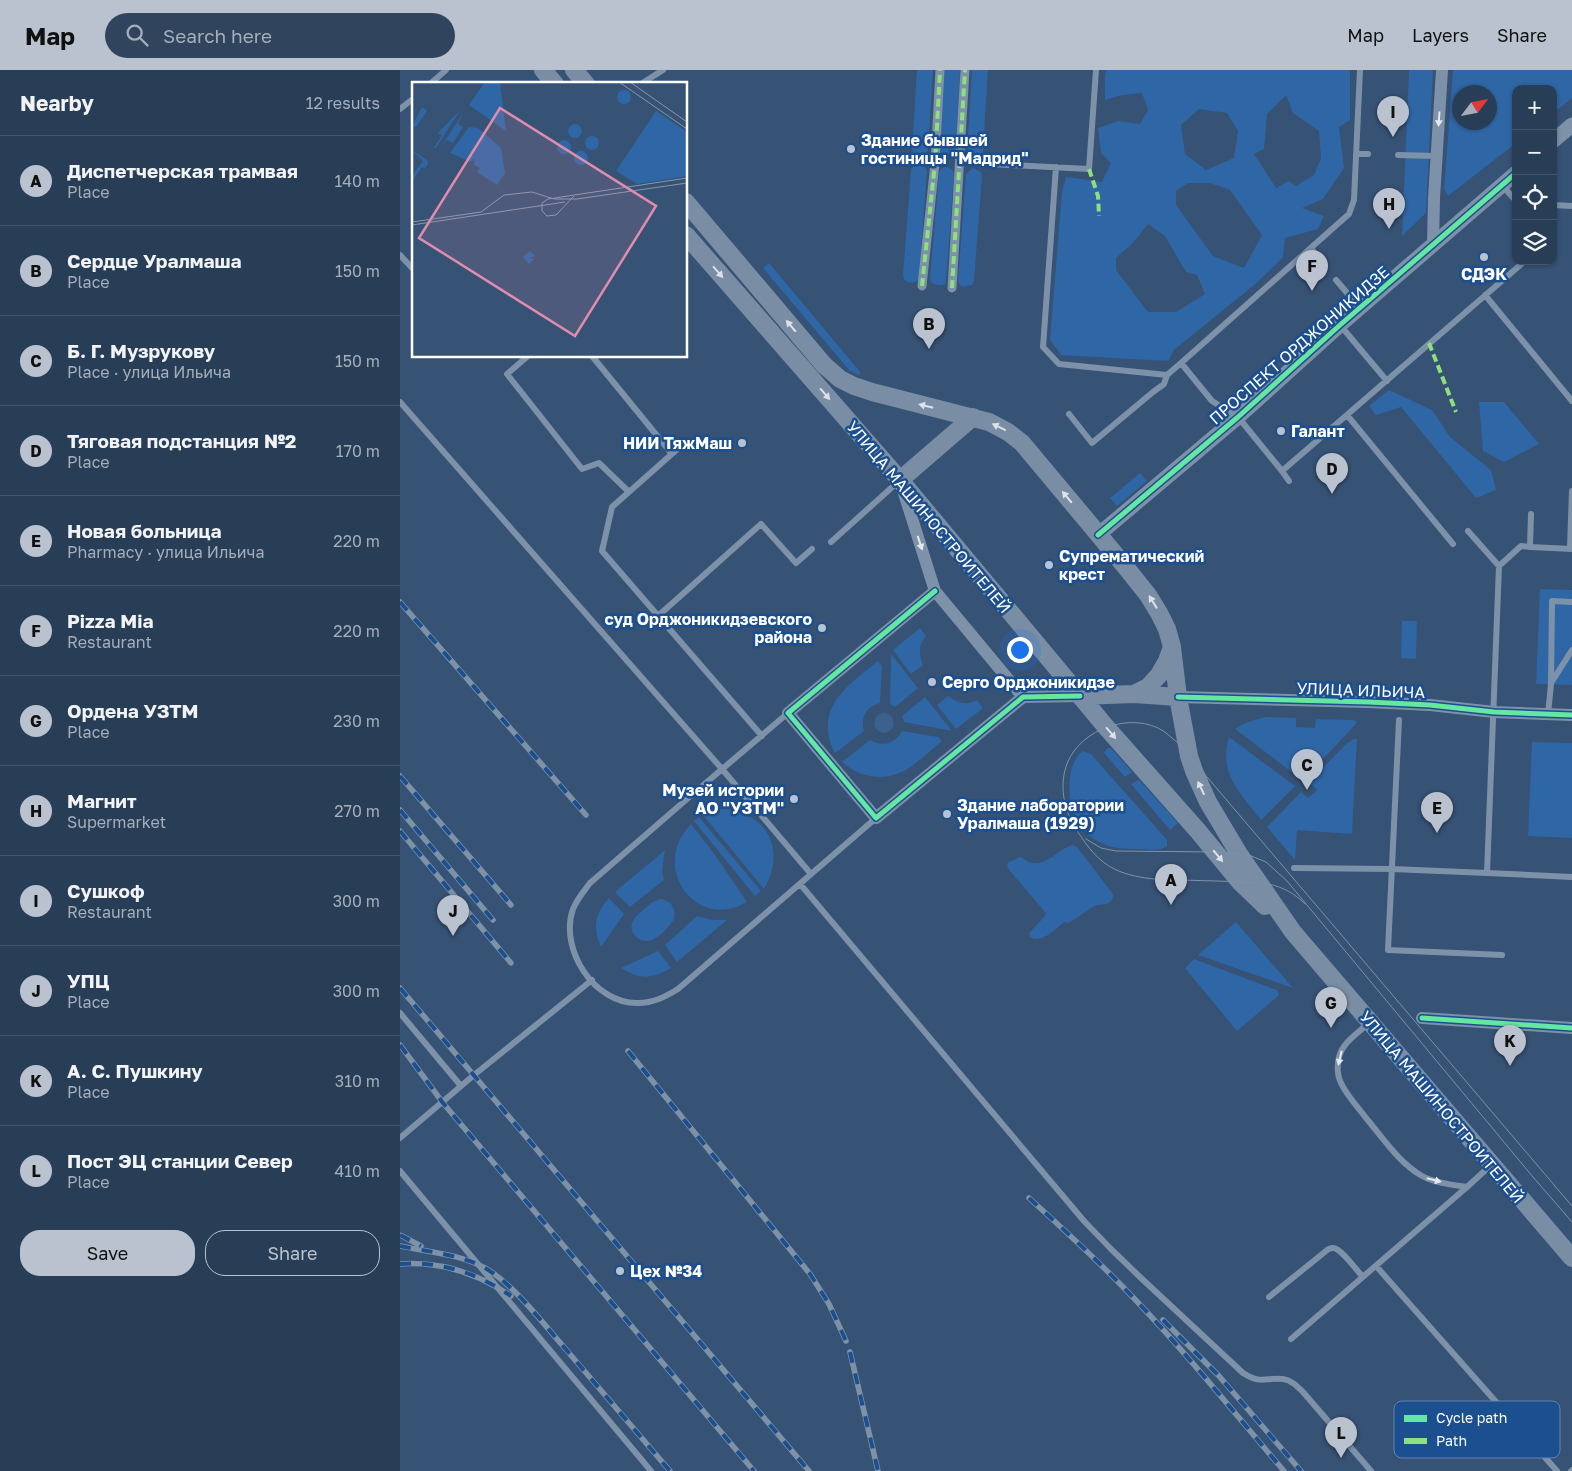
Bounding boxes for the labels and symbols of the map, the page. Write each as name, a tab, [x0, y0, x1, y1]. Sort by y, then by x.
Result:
inset map	[412, 82, 688, 358]
north arrow	[1452, 85, 1497, 130]
pin: I	[1377, 96, 1409, 137]
one-way arrow	[1434, 111, 1442, 127]
place label: Здание бывшей гостиницы "Мадрид"	[861, 130, 1029, 168]
marker: Здание бывшей гостиницы "Мадрид"	[845, 143, 857, 155]
pin: H	[1373, 188, 1405, 229]
pin: F	[1296, 250, 1328, 291]
marker: СДЭК	[1478, 251, 1490, 263]
street label: ПРОСПЕКТ ОРДЖОНИКИДЗЕ	[1205, 262, 1393, 428]
place label: СДЭК	[1461, 264, 1507, 284]
one-way arrow	[712, 265, 724, 277]
pin: B	[913, 308, 945, 349]
one-way arrow	[786, 319, 797, 332]
one-way arrow	[819, 388, 831, 400]
one-way arrow	[919, 401, 934, 409]
street label: УЛИЦА МАШИНОСТРОИТЕЛЕЙ	[843, 417, 1015, 617]
place label: Галант	[1291, 421, 1345, 441]
one-way arrow	[992, 423, 1006, 431]
marker: Галант	[1275, 425, 1287, 437]
place label: НИИ ТяжМаш	[623, 433, 732, 453]
marker: НИИ ТяжМаш	[736, 437, 748, 449]
pin: D	[1316, 453, 1348, 494]
one-way arrow	[1062, 491, 1073, 504]
one-way arrow	[916, 536, 924, 551]
place label: Супрематический крест	[1059, 546, 1204, 584]
marker: Супрематический крест	[1043, 559, 1055, 571]
one-way arrow	[1148, 596, 1157, 609]
place label: суд Орджоникидзевского района	[605, 609, 812, 647]
marker: суд Орджоникидзевского района	[816, 622, 828, 634]
your location	[1007, 637, 1033, 663]
place label: Серго Орджоникидзе	[942, 672, 1115, 692]
marker: Серго Орджоникидзе	[926, 676, 938, 688]
street label: УЛИЦА ИЛЬИЧА	[1296, 678, 1426, 702]
one-way arrow	[1106, 727, 1117, 740]
pin: C	[1291, 749, 1323, 790]
place label: Музей истории АО "УЗТМ"	[662, 780, 784, 818]
one-way arrow	[1196, 781, 1204, 795]
pin: E	[1421, 792, 1453, 833]
marker: Музей истории АО "УЗТМ"	[788, 793, 800, 805]
place label: Здание лаборатории Уралмаша (1929)	[957, 795, 1124, 833]
marker: Здание лаборатории Уралмаша (1929)	[941, 808, 953, 820]
one-way arrow	[1213, 849, 1224, 862]
pin: A	[1155, 864, 1187, 905]
pin: J	[437, 895, 469, 936]
pin: G	[1315, 987, 1347, 1028]
street label: УЛИЦА МАШИНОСТРОИТЕЛЕЙ	[1356, 1007, 1528, 1207]
pin: K	[1494, 1025, 1526, 1066]
one-way arrow	[1336, 1051, 1344, 1066]
one-way arrow	[1426, 1176, 1441, 1184]
place label: Цех №34	[630, 1261, 702, 1281]
marker: Цех №34	[614, 1265, 626, 1277]
legend	[1394, 1401, 1560, 1458]
text: Cycle path	[1436, 1409, 1507, 1426]
pin: L	[1325, 1417, 1357, 1458]
text: Path	[1436, 1432, 1467, 1449]

